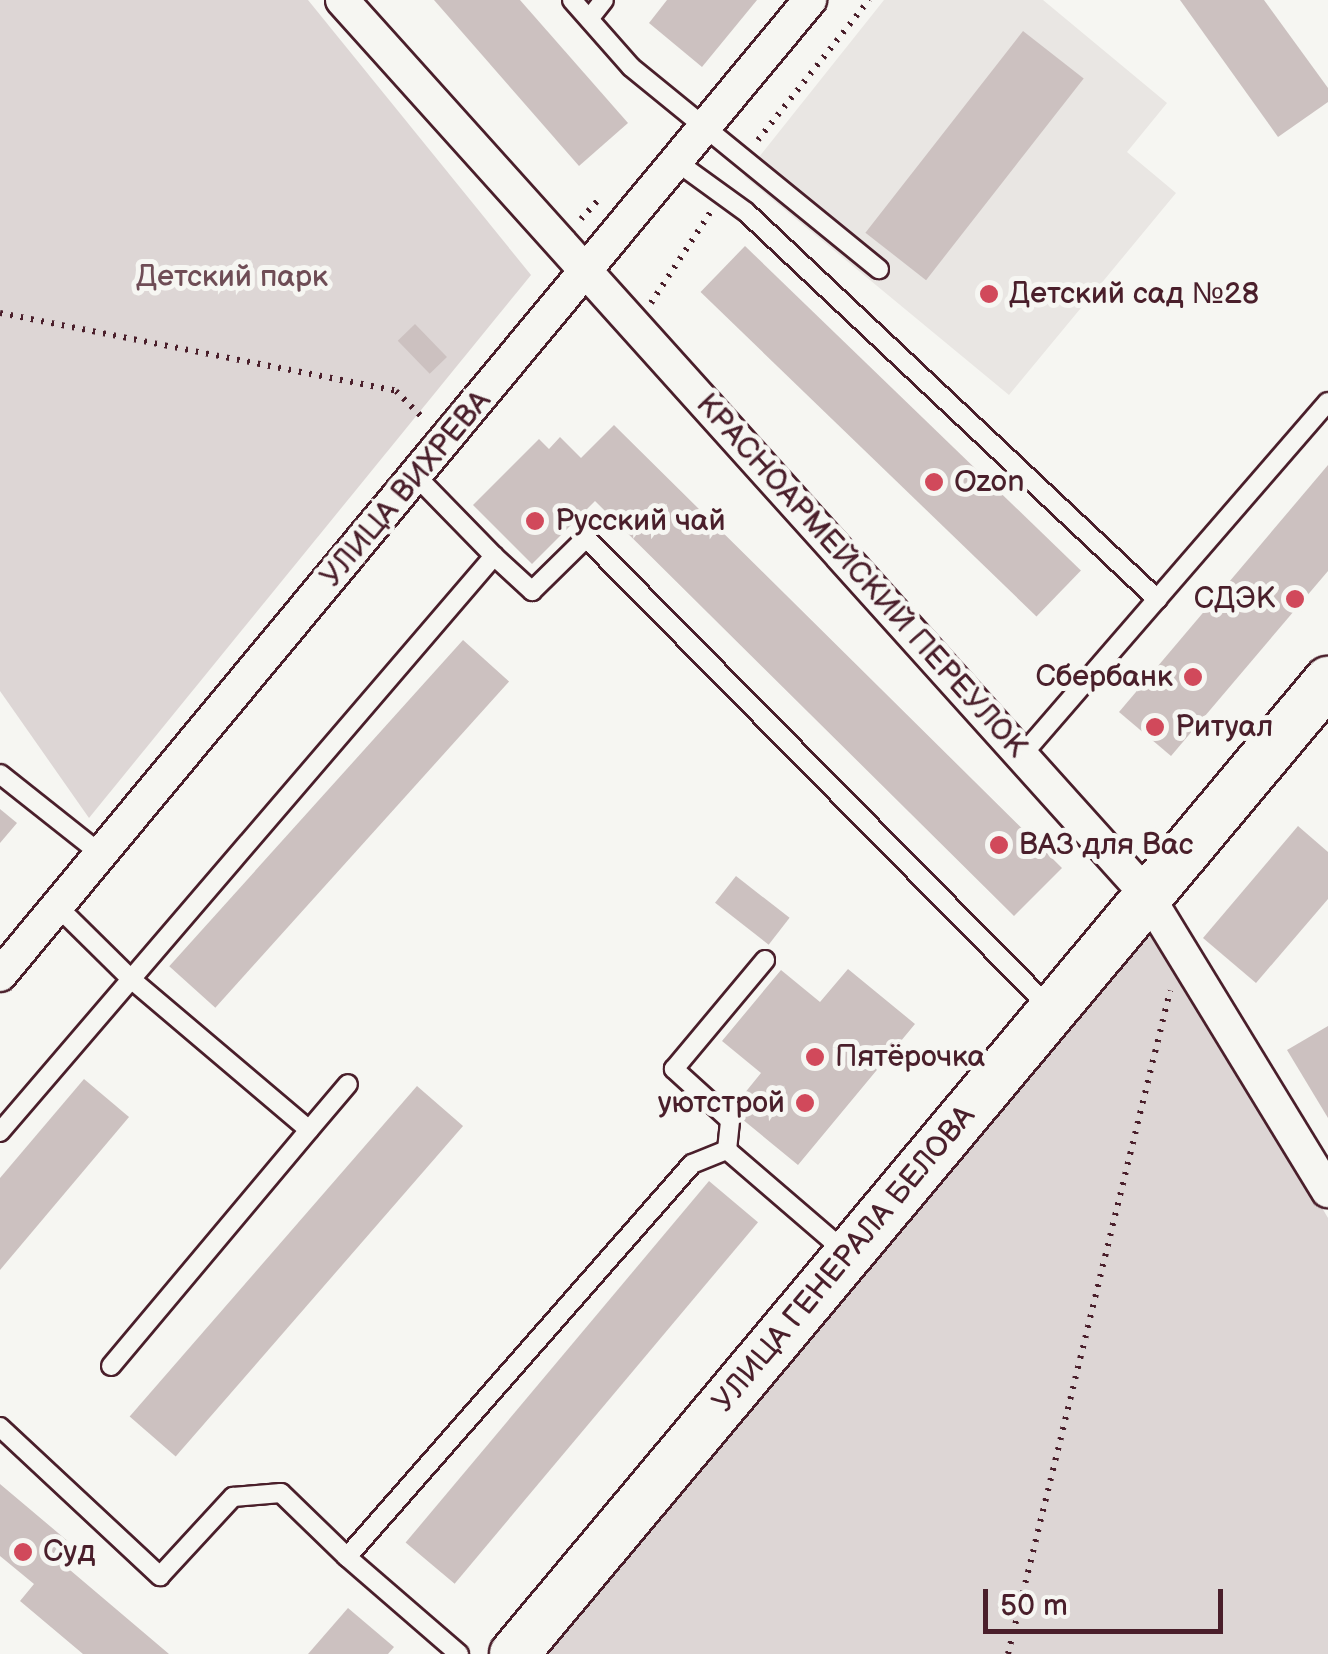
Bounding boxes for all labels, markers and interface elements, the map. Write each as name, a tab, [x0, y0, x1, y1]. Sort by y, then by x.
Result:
park label: Детский парк	[136, 259, 328, 295]
place label: Детский сад №28	[1009, 276, 1259, 312]
marker: Детский сад №28	[978, 283, 1000, 305]
street label: УЛИЦА ВИХРЕВА	[313, 383, 499, 595]
street label: КРАСНОАРМЕЙСКИЙ ПЕРЕУЛОК	[688, 387, 1034, 765]
place label: Ozon	[954, 464, 1024, 500]
marker: Ozon	[923, 471, 945, 493]
place label: Русский чай	[555, 503, 726, 539]
marker: Русский чай	[524, 510, 546, 532]
place label: СДЭК	[1194, 581, 1275, 617]
marker: СДЭК	[1284, 588, 1306, 610]
place label: Сбербанк	[1036, 659, 1173, 695]
marker: Сбербанк	[1182, 666, 1204, 688]
place label: Ритуал	[1175, 709, 1273, 745]
marker: Ритуал	[1144, 716, 1166, 738]
place label: ВАЗ для Вас	[1019, 827, 1193, 863]
marker: ВАЗ для Вас	[988, 834, 1010, 856]
place label: Пятёрочка	[835, 1039, 985, 1075]
marker: Пятёрочка	[804, 1046, 826, 1068]
place label: уютстрой	[658, 1085, 785, 1121]
marker: уютстрой	[794, 1092, 816, 1114]
street label: УЛИЦА ГЕНЕРАЛА БЕЛОВА	[705, 1099, 983, 1419]
place label: Суд	[43, 1534, 95, 1570]
marker: Суд	[12, 1541, 34, 1563]
scale bar	[988, 1569, 1228, 1631]
text: 50 m	[1000, 1588, 1068, 1624]

